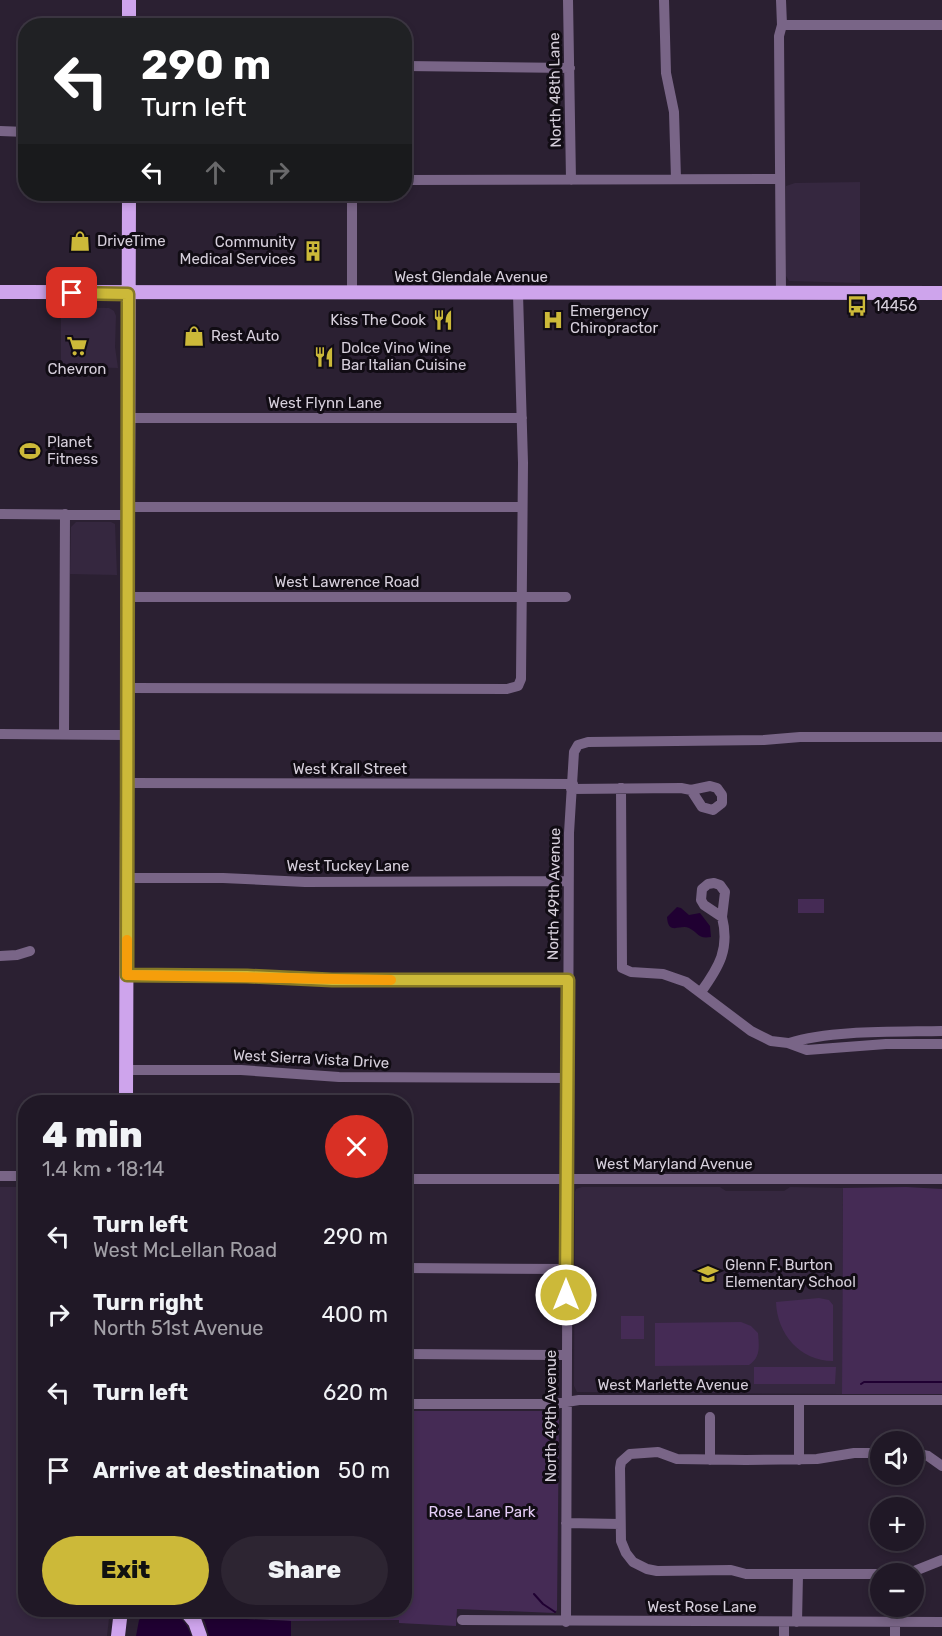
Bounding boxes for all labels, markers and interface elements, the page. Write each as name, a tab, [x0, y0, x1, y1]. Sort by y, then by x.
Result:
street label: North 48th Lane	[545, 32, 565, 148]
text: 290 m	[141, 40, 271, 90]
icon: left	[42, 42, 120, 120]
text: Turn left	[141, 91, 246, 123]
icon: left	[136, 156, 169, 189]
icon: ahead	[199, 156, 232, 189]
icon: right	[262, 156, 295, 189]
shop icon: DriveTime	[68, 229, 92, 253]
place label: DriveTime	[97, 232, 166, 250]
place label: Community Medical Services	[180, 233, 296, 268]
building icon: Community Medical Services	[301, 239, 325, 263]
pin	[46, 267, 97, 318]
street label: West Glendale Avenue	[394, 268, 548, 286]
icon: arrive	[55, 276, 88, 309]
bus stop icon: 14456	[845, 294, 869, 318]
place label: 14456	[874, 297, 917, 315]
place label: Emergency Chiropractor	[570, 302, 658, 337]
restaurant icon: Kiss The Cook	[431, 308, 455, 332]
hospital icon: Emergency Chiropractor	[541, 308, 565, 332]
place label: Kiss The Cook	[330, 311, 426, 329]
shop icon: Rest Auto	[182, 324, 206, 348]
place label: Rest Auto	[211, 327, 279, 345]
supermarket icon: Chevron	[65, 334, 89, 358]
place label: Dolce Vino Wine Bar Italian Cuisine	[341, 339, 466, 374]
restaurant icon: Dolce Vino Wine Bar Italian Cuisine	[312, 345, 336, 369]
place label: Chevron	[48, 360, 106, 378]
street label: West Flynn Lane	[268, 394, 382, 412]
place label: Planet Fitness	[47, 433, 98, 468]
sports icon: Planet Fitness	[18, 439, 42, 463]
street label: West Lawrence Road	[275, 573, 419, 591]
street label: West Krall Street	[293, 760, 407, 778]
street label: North 49th Avenue	[544, 828, 564, 960]
street label: West Tuckey Lane	[287, 857, 409, 875]
street label: West Sierra Vista Drive	[232, 1046, 390, 1072]
text: 4 min	[42, 1113, 143, 1156]
button: close	[325, 1115, 388, 1178]
street label: West Maryland Avenue	[595, 1155, 753, 1173]
text: 1.4 km · 18:14	[42, 1157, 165, 1181]
text: Turn left	[93, 1211, 188, 1238]
icon: left	[42, 1220, 75, 1253]
text: 290 m	[323, 1223, 388, 1250]
text: West McLellan Road	[93, 1238, 277, 1262]
place label: Glenn F. Burton Elementary School	[725, 1256, 856, 1291]
school or university icon: Glenn F. Burton Elementary School	[696, 1262, 720, 1286]
position arrow	[534, 1263, 598, 1327]
text: Turn right	[93, 1289, 203, 1316]
icon: right	[42, 1298, 75, 1331]
text: 400 m	[321, 1301, 388, 1328]
text: North 51st Avenue	[93, 1316, 263, 1340]
street label: North 49th Avenue	[542, 1350, 560, 1482]
icon: left	[42, 1376, 75, 1409]
street label: West Marlette Avenue	[597, 1376, 749, 1394]
text: Turn left	[93, 1379, 188, 1406]
text: 620 m	[323, 1379, 388, 1406]
map controls	[870, 1431, 924, 1617]
button: sound	[870, 1431, 924, 1485]
icon: arrive	[42, 1454, 75, 1487]
text: Arrive at destination	[93, 1457, 320, 1484]
text: 50 m	[338, 1457, 390, 1484]
button: +	[870, 1497, 924, 1551]
park label: Rose Lane Park	[428, 1503, 536, 1521]
button: Exit	[42, 1536, 209, 1605]
button: Share	[221, 1536, 388, 1605]
button: −	[870, 1563, 924, 1617]
street label: West Rose Lane	[647, 1598, 757, 1616]

